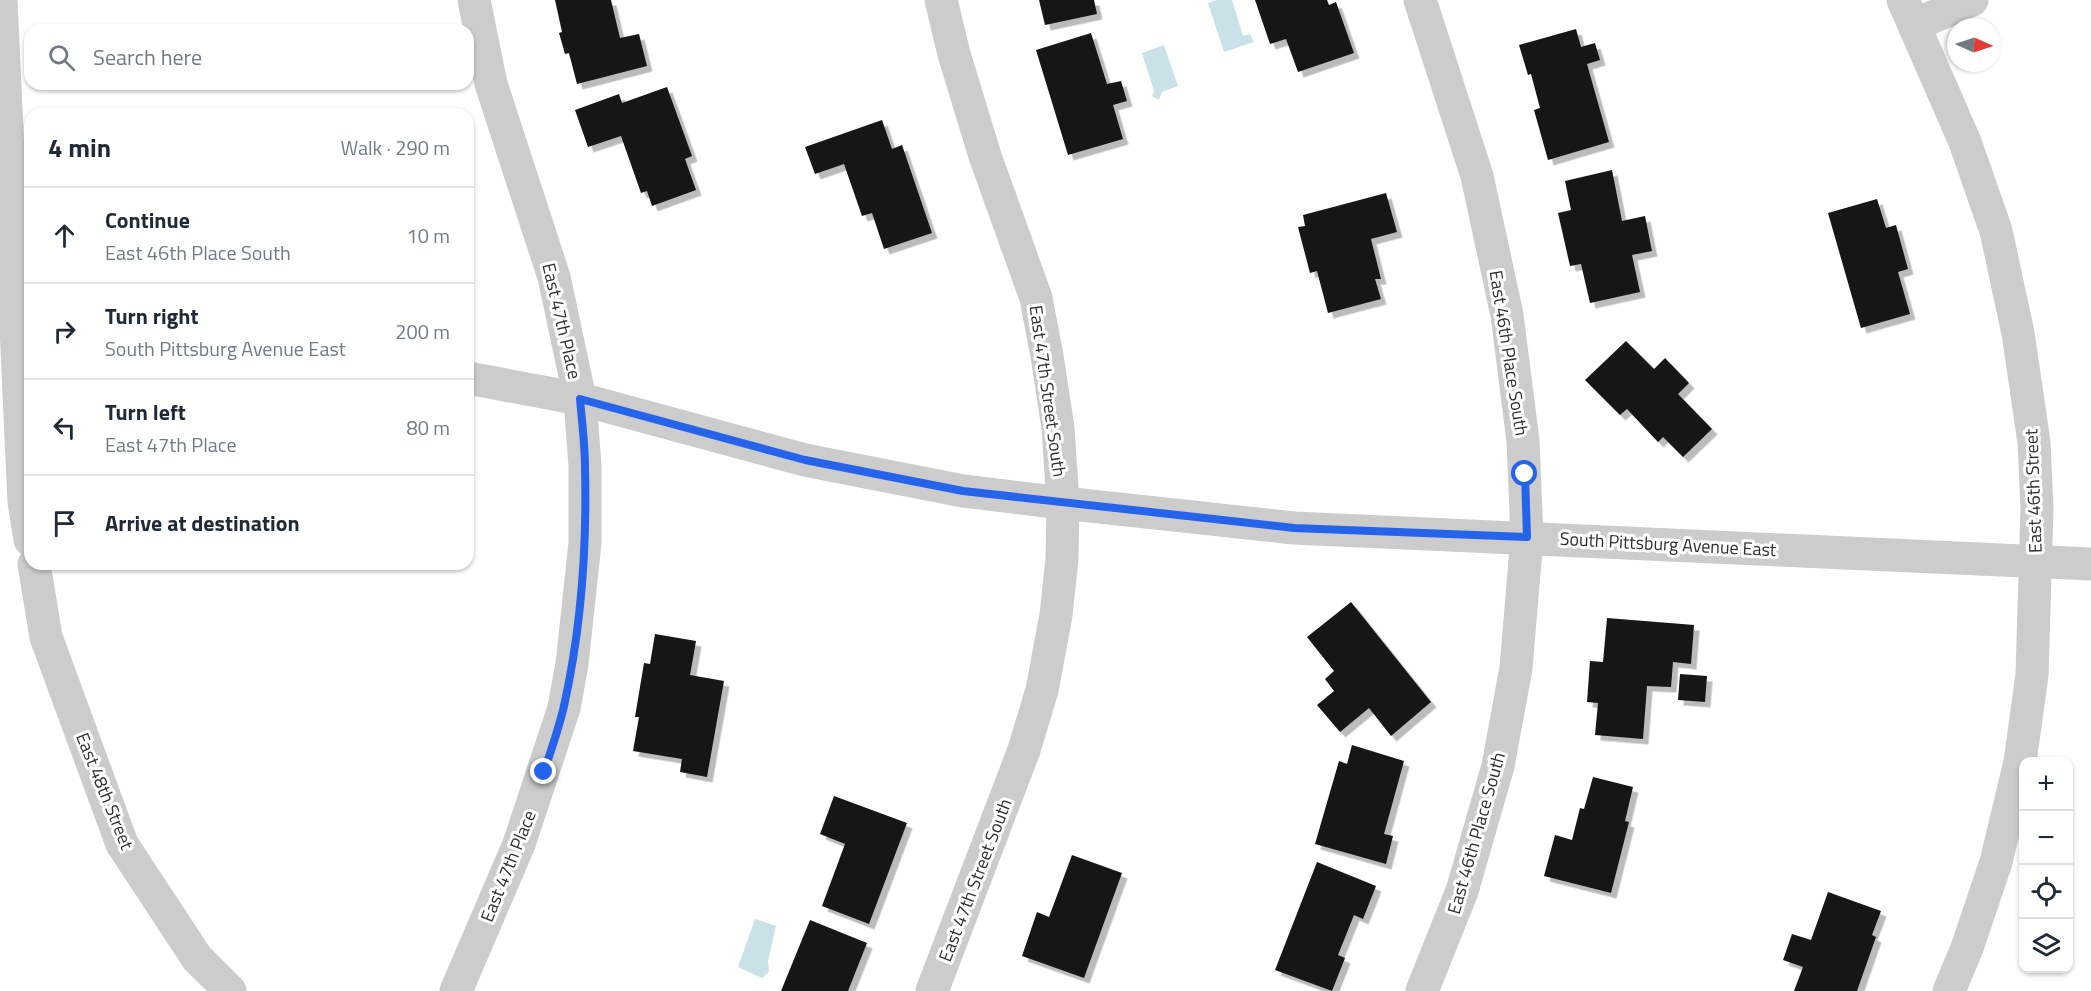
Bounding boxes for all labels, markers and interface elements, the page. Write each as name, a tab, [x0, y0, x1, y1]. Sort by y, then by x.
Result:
north arrow	[1947, 18, 2001, 72]
search box	[24, 24, 474, 90]
text: Search here	[93, 40, 202, 74]
icon: search	[45, 41, 78, 74]
text: 4 min	[48, 128, 111, 167]
text: Walk · 290 m	[341, 132, 450, 163]
text: Continue	[105, 203, 190, 237]
icon: ahead	[48, 219, 81, 252]
text: 10 m	[406, 220, 450, 251]
text: East 46th Place South	[105, 237, 291, 268]
street label: East 47th Place	[536, 260, 588, 382]
street label: East 46th Place South	[1483, 268, 1535, 438]
text: Turn right	[105, 299, 199, 333]
street label: East 47th Street South	[1023, 304, 1073, 478]
icon: right	[48, 315, 81, 348]
text: 200 m	[395, 316, 450, 347]
text: South Pittsburg Avenue East	[105, 333, 346, 364]
text: Turn left	[105, 395, 186, 429]
icon: left	[48, 411, 81, 444]
text: 80 m	[406, 412, 450, 443]
street label: East 46th Street	[2017, 428, 2049, 554]
text: East 47th Place	[105, 429, 237, 460]
route start	[1511, 460, 1537, 486]
text: Arrive at destination	[105, 506, 300, 540]
icon: arrive	[48, 507, 81, 540]
street label: South Pittsburg Avenue East	[1559, 525, 1778, 563]
street label: East 48th Street	[69, 728, 141, 854]
street label: East 46th Place South	[1440, 749, 1512, 917]
map controls	[2019, 757, 2073, 973]
button: +	[2019, 757, 2073, 811]
route end	[530, 758, 556, 784]
street label: East 47th Street South	[931, 794, 1019, 966]
street label: East 47th Place	[473, 806, 543, 926]
button: −	[2019, 811, 2073, 865]
button: locate	[2019, 865, 2073, 919]
button: layers	[2019, 919, 2073, 973]

